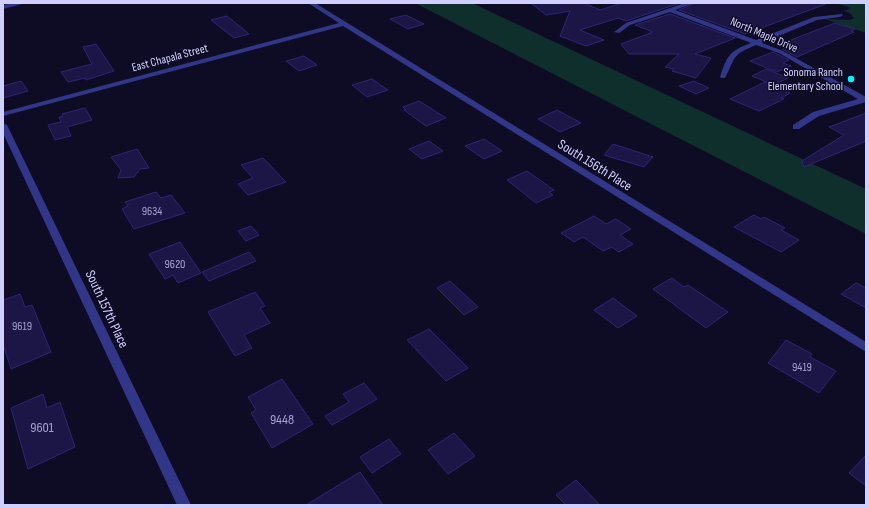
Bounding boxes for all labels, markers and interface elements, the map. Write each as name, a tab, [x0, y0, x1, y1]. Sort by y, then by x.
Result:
street label: North Maple Drive	[728, 14, 800, 56]
street label: East Chapala Street	[130, 41, 210, 75]
place label: Sonoma Ranch Elementary School	[768, 65, 843, 94]
marker: Sonoma Ranch Elementary School	[846, 74, 856, 84]
street label: South 156th Place	[555, 135, 635, 195]
house number: 9634	[142, 204, 162, 219]
house number: 9620	[165, 257, 185, 272]
street label: South 157th Place	[82, 267, 132, 351]
house number: 9619	[12, 319, 32, 334]
house number: 9419	[792, 360, 812, 375]
house number: 9448	[270, 411, 294, 428]
house number: 9601	[30, 419, 54, 436]

